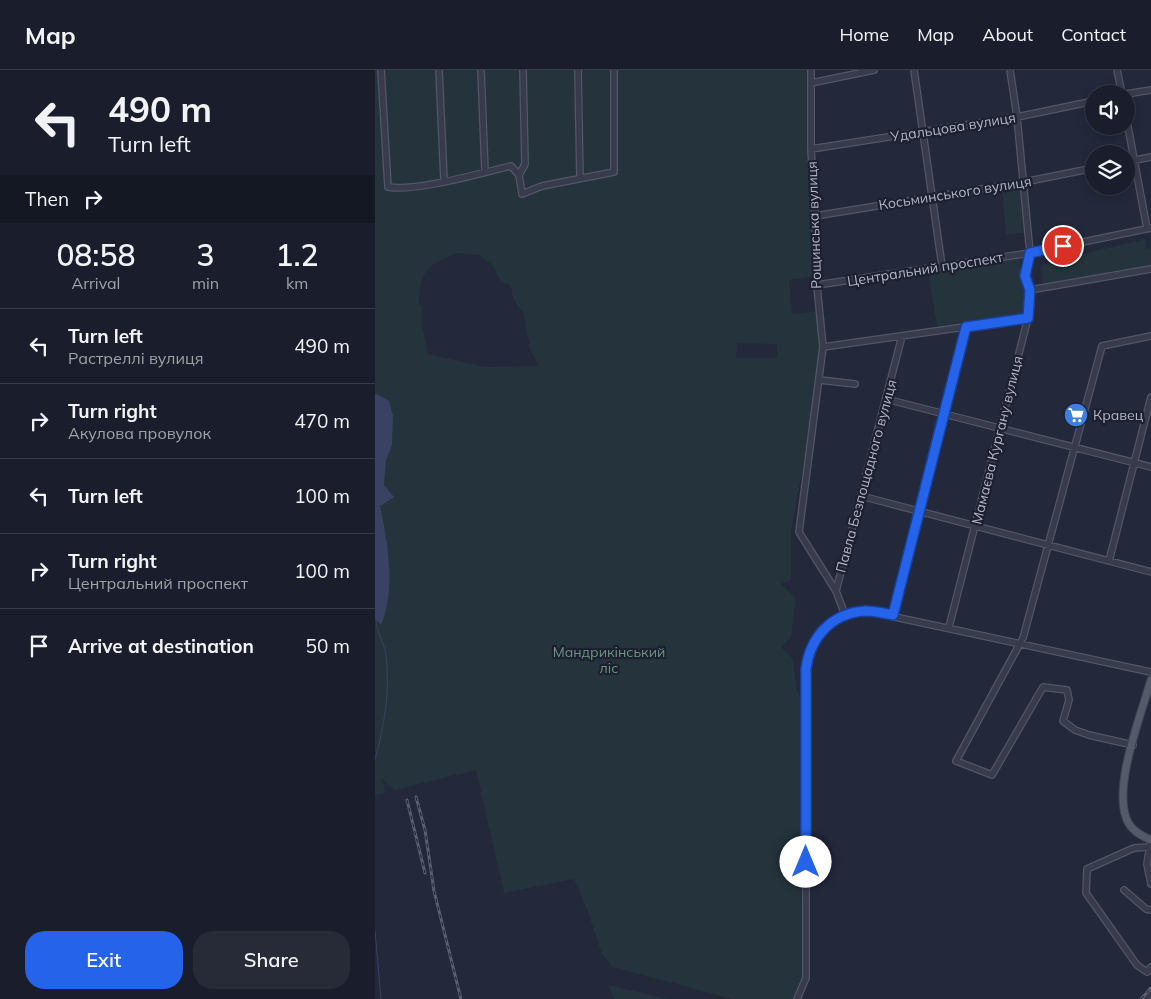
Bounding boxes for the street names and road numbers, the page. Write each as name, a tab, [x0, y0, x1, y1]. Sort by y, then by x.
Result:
street label: Удальцова вулиця	[888, 108, 1017, 146]
street label: Рощинська вулиця	[803, 161, 825, 289]
street label: Косьминського вулиця	[877, 172, 1033, 214]
street label: Центральний проспект	[846, 248, 1005, 290]
street label: Мамаєва Кургану вулиця	[967, 354, 1027, 526]
street label: Павла Безпощадного вулиця	[831, 377, 901, 575]

